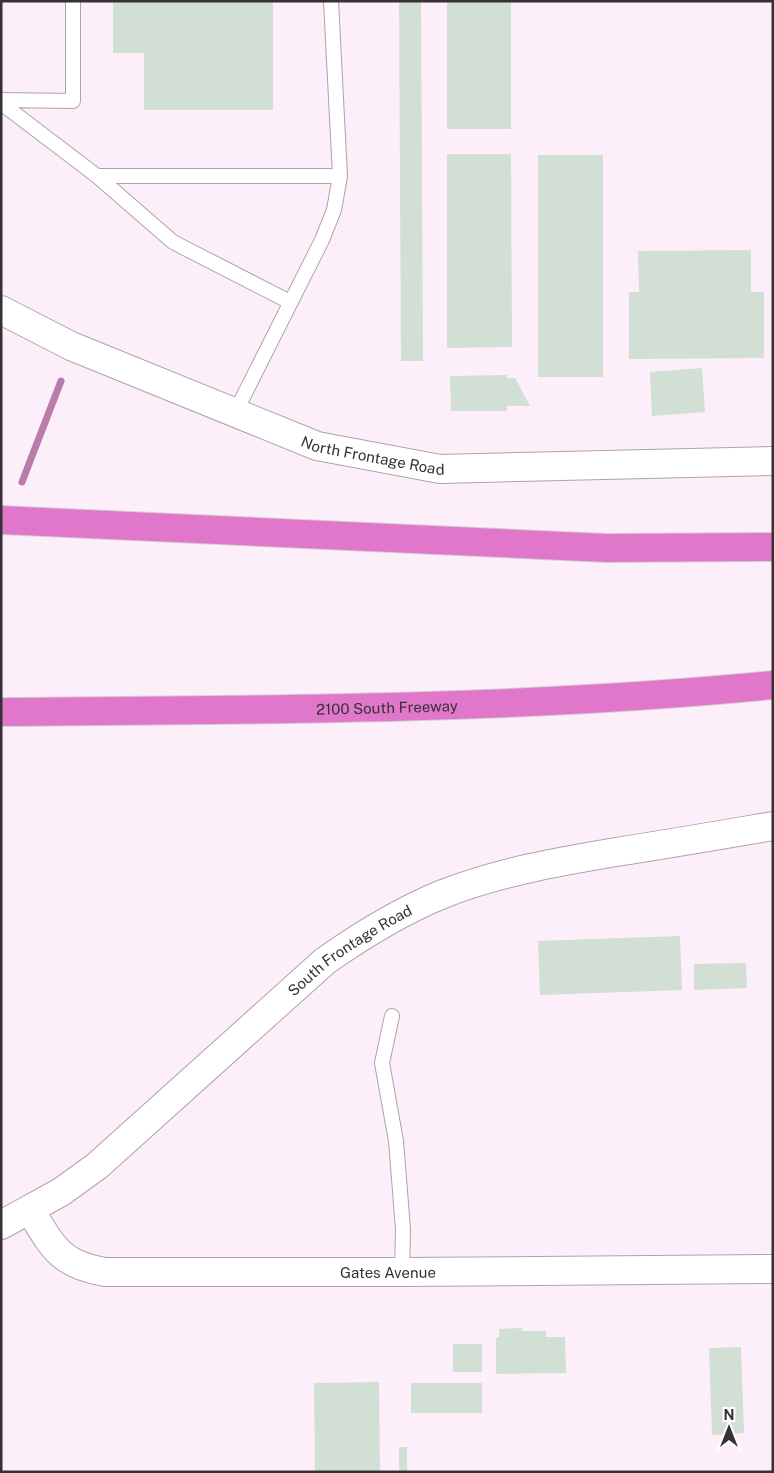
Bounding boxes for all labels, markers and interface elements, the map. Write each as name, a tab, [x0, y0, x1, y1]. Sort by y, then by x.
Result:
street label: North Frontage Road	[299, 432, 445, 478]
street label: 2100 South Freeway	[316, 696, 458, 717]
street label: South Frontage Road	[284, 901, 414, 999]
street label: Gates Avenue	[340, 1263, 436, 1281]
north arrow	[704, 1403, 754, 1453]
text: N	[724, 1407, 734, 1423]

